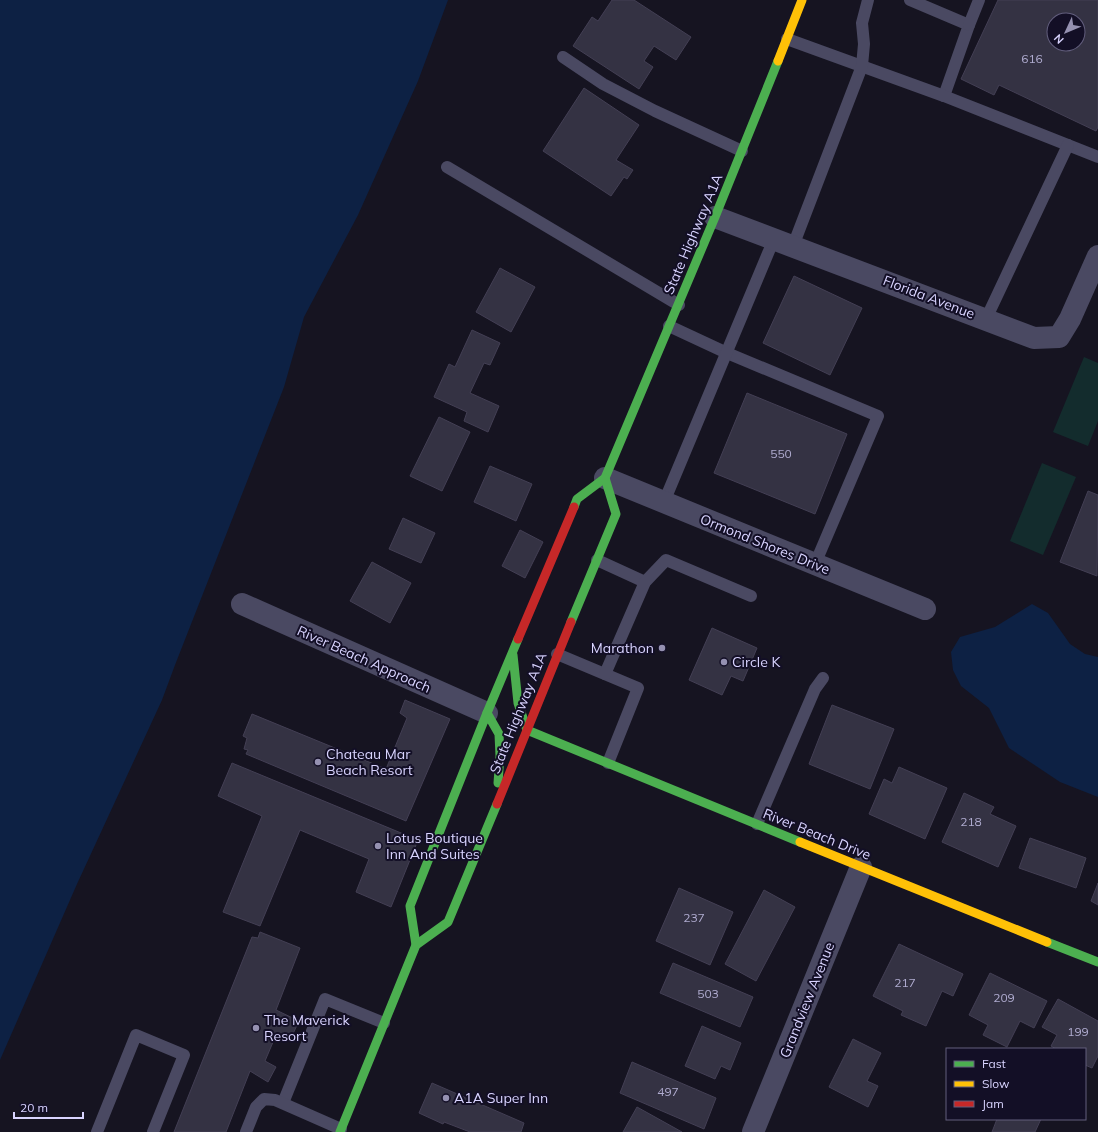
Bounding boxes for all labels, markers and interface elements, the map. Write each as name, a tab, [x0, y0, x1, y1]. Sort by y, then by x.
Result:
north arrow	[1046, 12, 1086, 52]
text: N	[1051, 31, 1067, 47]
house number: 616	[1021, 51, 1043, 66]
street label: State Highway A1A	[659, 170, 727, 297]
street label: Florida Avenue	[881, 271, 977, 323]
house number: 550	[770, 446, 792, 461]
street label: Ormond Shores Drive	[697, 510, 833, 578]
street label: River Beach Approach	[294, 621, 434, 697]
place label: Marathon	[591, 639, 654, 657]
marker: Marathon	[657, 643, 667, 653]
street label: State Highway A1A	[485, 649, 551, 776]
place label: Circle K	[732, 653, 781, 671]
marker: Circle K	[719, 657, 729, 667]
place label: Chateau Mar Beach Resort	[326, 745, 413, 779]
marker: Chateau Mar Beach Resort	[313, 757, 323, 767]
street label: River Beach Drive	[760, 804, 874, 864]
house number: 218	[960, 814, 982, 829]
place label: Lotus Boutique Inn And Suites	[386, 829, 483, 863]
marker: Lotus Boutique Inn And Suites	[373, 841, 383, 851]
house number: 237	[683, 910, 705, 925]
street label: Grandview Avenue	[776, 940, 838, 1060]
house number: 217	[894, 975, 916, 990]
house number: 503	[697, 986, 719, 1001]
house number: 209	[993, 990, 1015, 1005]
place label: The Maverick Resort	[264, 1011, 351, 1045]
marker: The Maverick Resort	[251, 1023, 261, 1033]
house number: 199	[1067, 1024, 1089, 1039]
legend	[946, 1048, 1086, 1120]
text: Fast	[982, 1056, 1006, 1071]
text: Slow	[982, 1076, 1010, 1091]
house number: 497	[657, 1084, 679, 1099]
place label: A1A Super Inn	[454, 1089, 548, 1107]
marker: A1A Super Inn	[441, 1093, 451, 1103]
scale bar	[14, 1094, 83, 1120]
text: Jam	[982, 1096, 1004, 1111]
text: 20 m	[20, 1100, 48, 1115]

